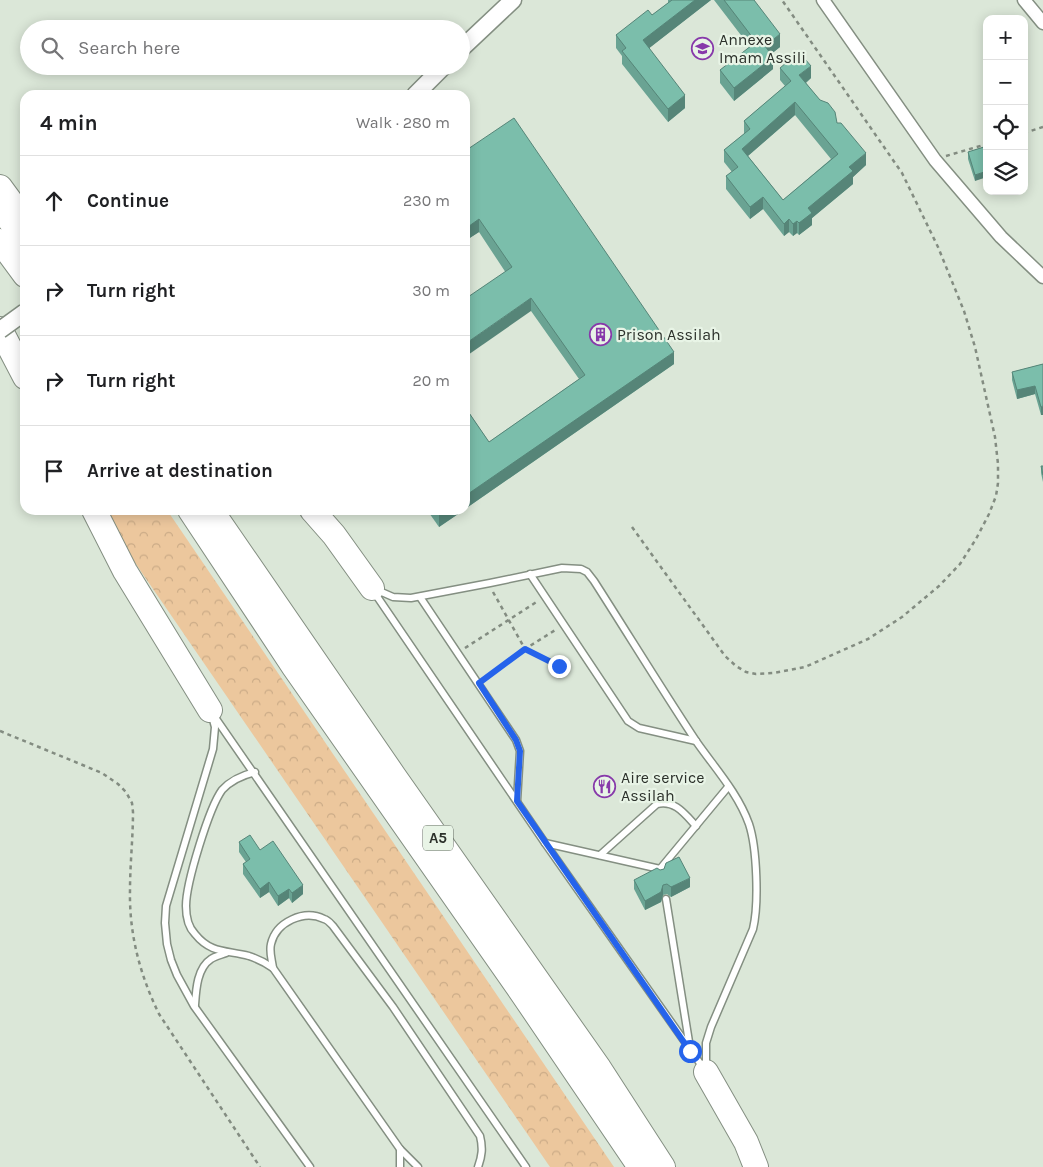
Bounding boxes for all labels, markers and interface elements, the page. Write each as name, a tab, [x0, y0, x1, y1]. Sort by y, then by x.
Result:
map controls	[983, 15, 1028, 195]
button: +	[983, 15, 1028, 60]
search box	[20, 20, 470, 75]
place label: Annexe Imam Assili	[719, 30, 806, 67]
icon: search	[38, 34, 66, 62]
school or university icon: Annexe Imam Assili	[691, 36, 715, 60]
text: Search here	[78, 37, 180, 59]
button: −	[983, 60, 1028, 105]
button: locate	[983, 105, 1028, 150]
text: 4 min	[40, 111, 98, 135]
text: Walk · 280 m	[356, 113, 450, 132]
button: layers	[983, 150, 1028, 195]
icon: ahead	[40, 187, 68, 215]
text: Continue	[87, 190, 169, 212]
text: 230 m	[403, 191, 450, 210]
icon: right	[40, 277, 68, 305]
text: Turn right	[87, 280, 176, 302]
text: 30 m	[412, 281, 450, 300]
building icon: Prison Assilah	[589, 322, 613, 346]
place label: Prison Assilah	[617, 325, 721, 344]
icon: right	[40, 367, 68, 395]
text: Turn right	[87, 370, 176, 392]
text: 20 m	[412, 371, 450, 390]
icon: arrive	[40, 457, 68, 485]
text: Arrive at destination	[87, 460, 273, 482]
route end	[548, 655, 571, 678]
place label: Aire service Assilah	[621, 768, 704, 805]
restaurant icon: Aire service Assilah	[593, 774, 617, 798]
road number: A5	[423, 826, 453, 850]
route start	[679, 1040, 702, 1063]

